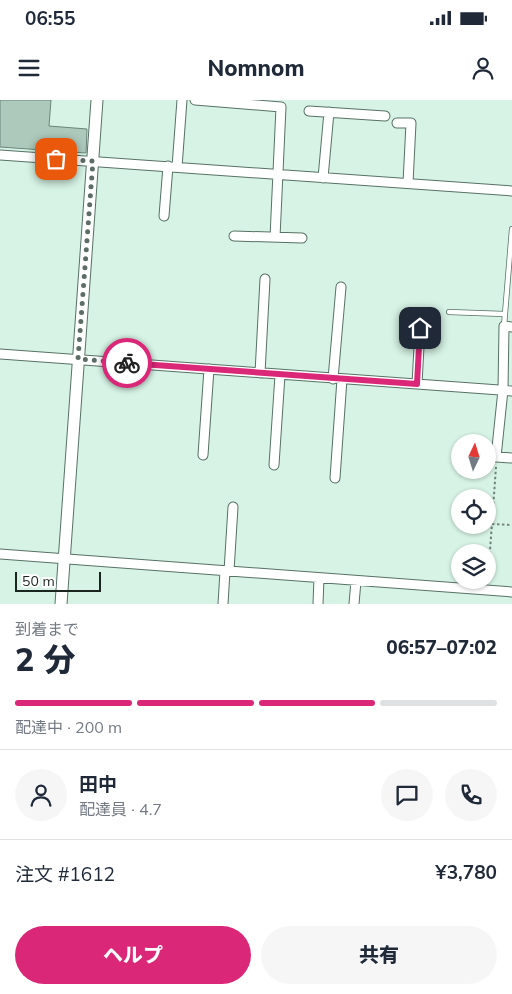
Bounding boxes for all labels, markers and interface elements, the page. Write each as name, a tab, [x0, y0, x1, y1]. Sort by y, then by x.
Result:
text: 06:55	[25, 6, 75, 30]
icon: menu	[15, 54, 43, 82]
text: Nomnom	[208, 54, 304, 82]
icon: person	[469, 54, 497, 82]
pin	[35, 138, 77, 180]
icon: bag	[42, 145, 70, 173]
pin	[399, 307, 441, 349]
icon: home	[406, 314, 434, 342]
courier	[102, 338, 152, 388]
icon: bike	[113, 349, 141, 377]
north arrow	[451, 434, 496, 479]
map controls	[451, 434, 496, 589]
button: locate	[451, 489, 496, 534]
button: layers	[451, 544, 496, 589]
scale bar	[15, 569, 101, 592]
text: 50 m	[22, 572, 55, 590]
text: 到着まで	[15, 619, 79, 639]
text: 06:57–07:02	[386, 635, 497, 659]
text: 2 分	[15, 639, 75, 679]
text: 配達中 · 200 m	[15, 717, 122, 737]
button: person	[15, 769, 67, 821]
button: chat	[381, 769, 433, 821]
button: phone	[445, 769, 497, 821]
text: 田中	[79, 772, 117, 796]
text: 配達員 · 4.7	[79, 799, 162, 819]
text: ¥3,780	[435, 860, 497, 884]
text: 注文 #1612	[15, 862, 115, 886]
button: ヘルプ	[15, 926, 251, 984]
button: 共有	[261, 926, 497, 984]

